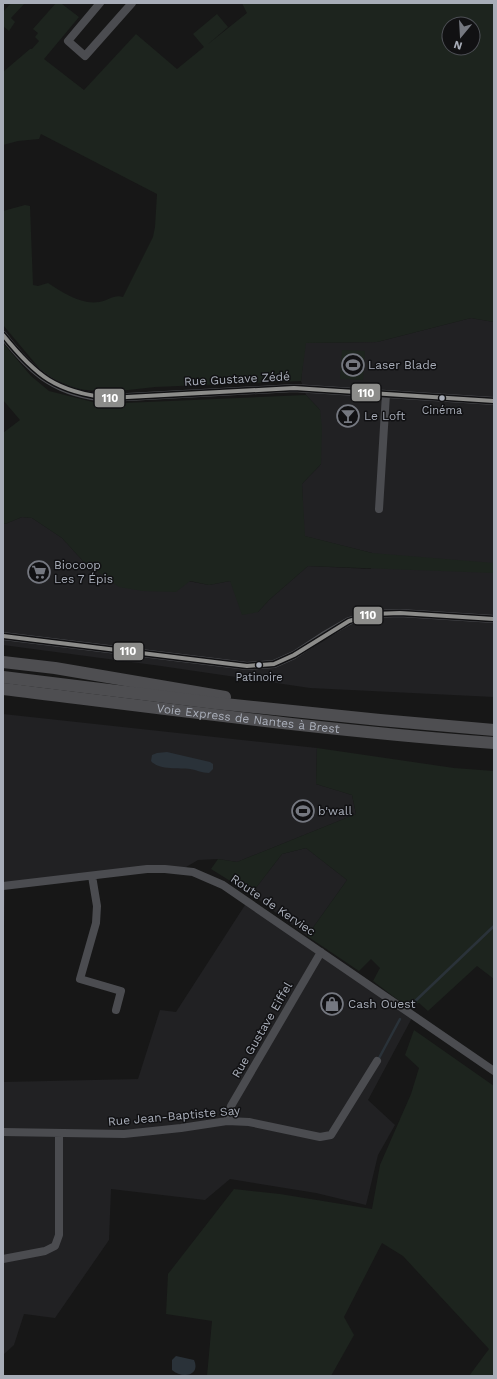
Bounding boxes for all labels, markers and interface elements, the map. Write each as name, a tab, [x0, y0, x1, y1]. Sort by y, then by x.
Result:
north arrow	[441, 16, 481, 56]
text: N	[452, 38, 464, 52]
sports icon: Laser Blade	[340, 352, 366, 378]
place label: Laser Blade	[368, 358, 437, 372]
street label: Rue Gustave Zédé	[184, 369, 290, 389]
line badge: 110	[351, 383, 381, 402]
text: 110	[358, 387, 374, 400]
line badge: 110	[94, 388, 125, 408]
text: 110	[102, 392, 118, 405]
marker: Cinéma	[437, 393, 447, 403]
bar icon: Le Loft	[335, 403, 361, 429]
place label: Cinéma	[422, 404, 462, 417]
place label: Le Loft	[364, 409, 405, 423]
place label: Biocoop Les 7 Épis	[54, 558, 113, 586]
supermarket icon: Biocoop Les 7 Épis	[26, 559, 52, 585]
line badge: 110	[353, 606, 383, 625]
text: 110	[360, 609, 376, 622]
line badge: 110	[113, 642, 144, 661]
text: 110	[120, 645, 136, 658]
marker: Patinoire	[254, 660, 264, 670]
place label: Patinoire	[235, 671, 283, 684]
street label: Voie Express de Nantes à Brest	[156, 701, 340, 736]
sports icon: b'wall	[290, 798, 316, 824]
place label: b'wall	[318, 804, 352, 818]
street label: Route de Kerviec	[228, 871, 318, 939]
street label: Rue Gustave Eiffel	[229, 979, 295, 1080]
shop icon: Cash Ouest	[319, 991, 345, 1017]
place label: Cash Ouest	[348, 997, 416, 1011]
street label: Rue Jean-Baptiste Say	[107, 1103, 242, 1129]

